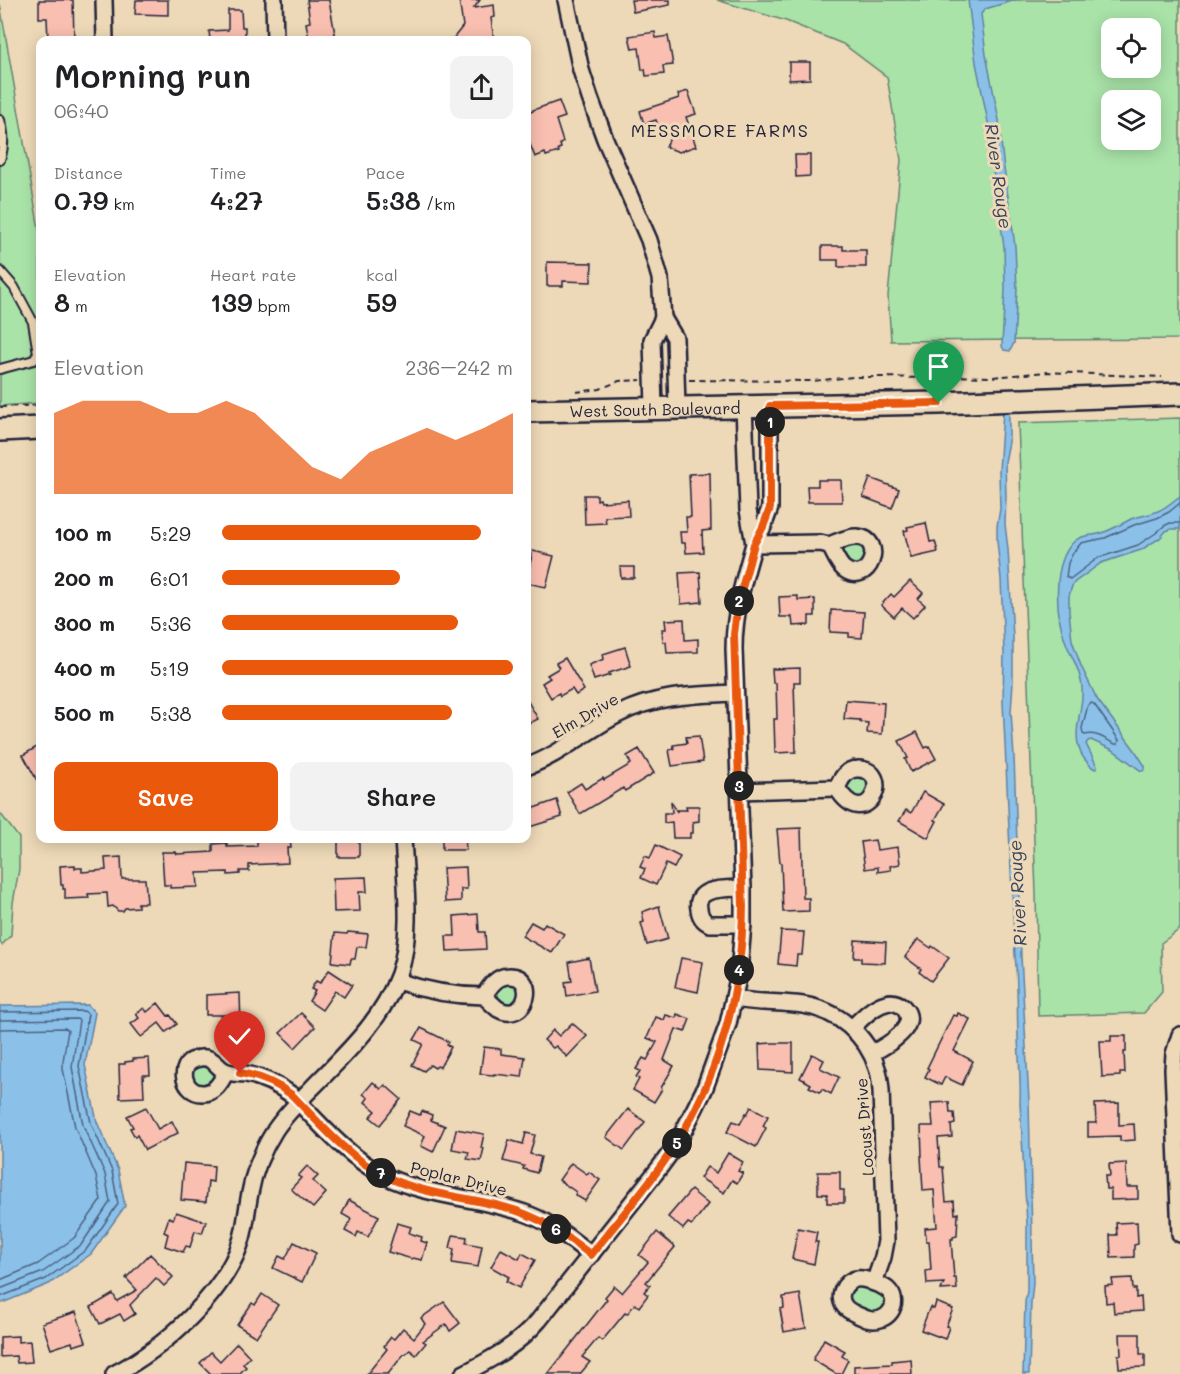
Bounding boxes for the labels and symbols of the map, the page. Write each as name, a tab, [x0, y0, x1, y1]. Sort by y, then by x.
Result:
district label: MESSMORE FARMS	[631, 118, 809, 142]
water label: River Rouge	[980, 122, 1018, 230]
pin	[913, 341, 964, 403]
street label: West South Boulevard	[569, 396, 741, 421]
pin: 1	[755, 407, 785, 437]
pin: 2	[724, 586, 754, 616]
street label: Elm Drive	[548, 688, 622, 742]
pin: 3	[724, 771, 754, 801]
water label: River Rouge	[1002, 839, 1032, 947]
pin: 4	[724, 955, 754, 985]
pin	[214, 1011, 265, 1073]
street label: Locust Drive	[850, 1077, 878, 1177]
pin: 5	[662, 1128, 692, 1158]
street label: Poplar Drive	[409, 1156, 509, 1200]
pin: 7	[366, 1158, 396, 1188]
pin: 6	[541, 1214, 571, 1244]

